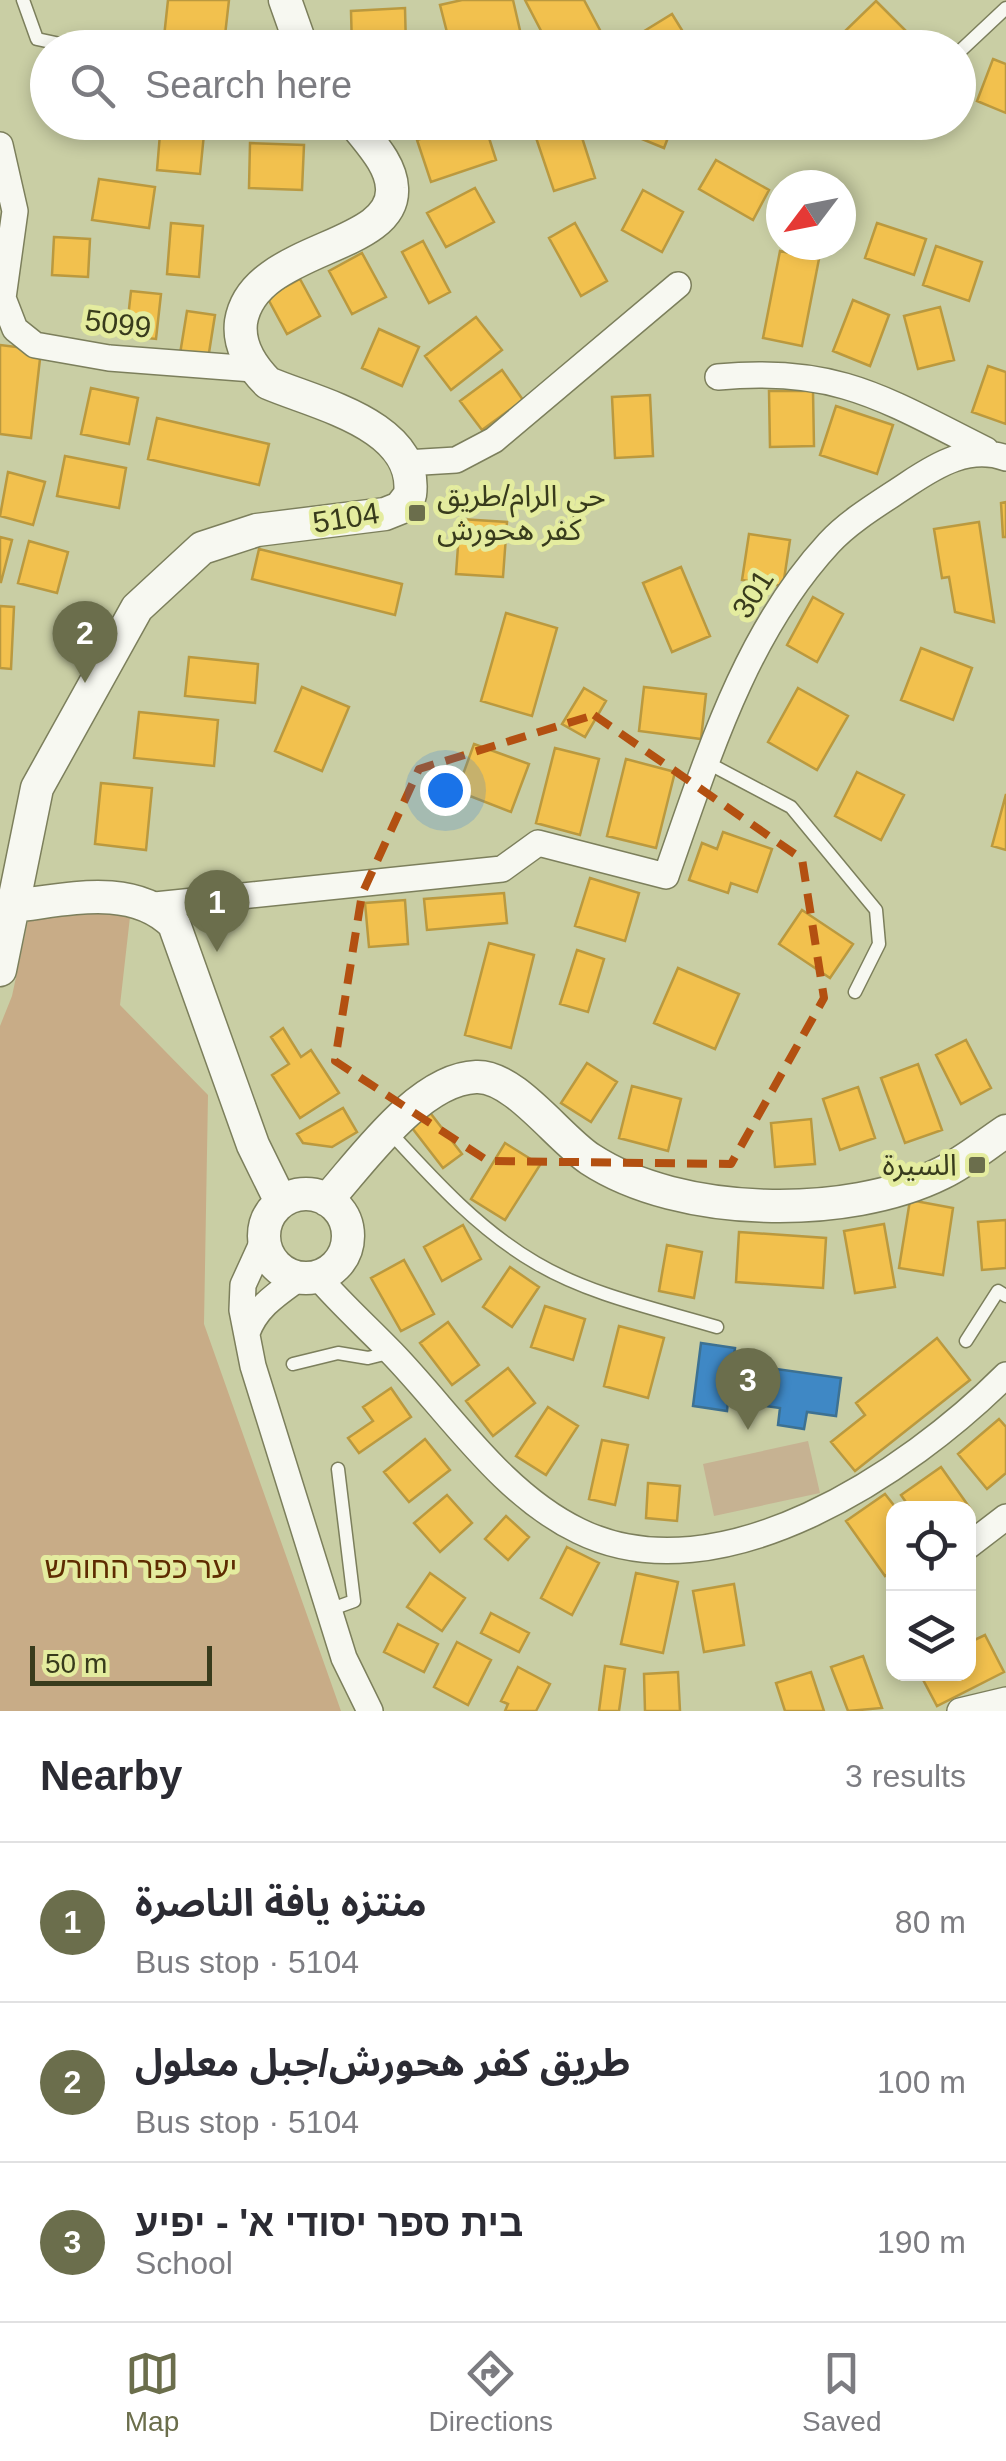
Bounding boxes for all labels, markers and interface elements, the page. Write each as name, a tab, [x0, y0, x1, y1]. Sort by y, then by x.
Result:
search box	[30, 30, 976, 140]
icon: search	[65, 58, 120, 113]
text: Search here	[145, 64, 352, 106]
north arrow	[766, 170, 856, 260]
street label: 5099	[83, 303, 153, 344]
place label: حي الرام/طريق كفر هحورش	[437, 479, 606, 547]
street label: 5104	[310, 496, 381, 539]
marker: حي الرام/طريق كفر هحورش	[406, 502, 428, 524]
street label: 301	[725, 564, 780, 624]
pin: 2	[52, 600, 118, 683]
your location	[420, 765, 471, 816]
pin: 1	[184, 870, 250, 952]
place label: السيرة	[883, 1148, 957, 1182]
marker: السيرة	[966, 1154, 988, 1176]
pin: 3	[716, 1348, 780, 1430]
map controls	[886, 1501, 976, 1681]
button: locate	[886, 1501, 976, 1591]
park label: יער כפר החורש	[45, 1551, 237, 1584]
button: layers	[886, 1591, 976, 1681]
scale bar	[30, 1641, 212, 1686]
text: 50 m	[45, 1648, 107, 1679]
text: Nearby	[40, 1752, 182, 1799]
text: 3 results	[845, 1758, 966, 1794]
text: منتزه يافة الناصرة	[135, 1882, 427, 1924]
text: 1	[64, 1904, 81, 1940]
text: 80 m	[895, 1904, 966, 1940]
text: Bus stop · 5104	[135, 1944, 359, 1980]
text: طريق كفر هحورش/جبل معلول	[135, 2042, 630, 2084]
text: 2	[64, 2064, 81, 2100]
text: 100 m	[877, 2064, 966, 2100]
text: Bus stop · 5104	[135, 2104, 359, 2140]
text: בית ספר יסודי א' - יפיע	[135, 2202, 523, 2244]
text: 3	[64, 2224, 81, 2260]
text: 190 m	[877, 2224, 966, 2260]
text: School	[135, 2245, 233, 2281]
tab: Map	[125, 2346, 180, 2438]
tab: Directions	[429, 2346, 553, 2438]
tab: Saved	[802, 2346, 881, 2438]

